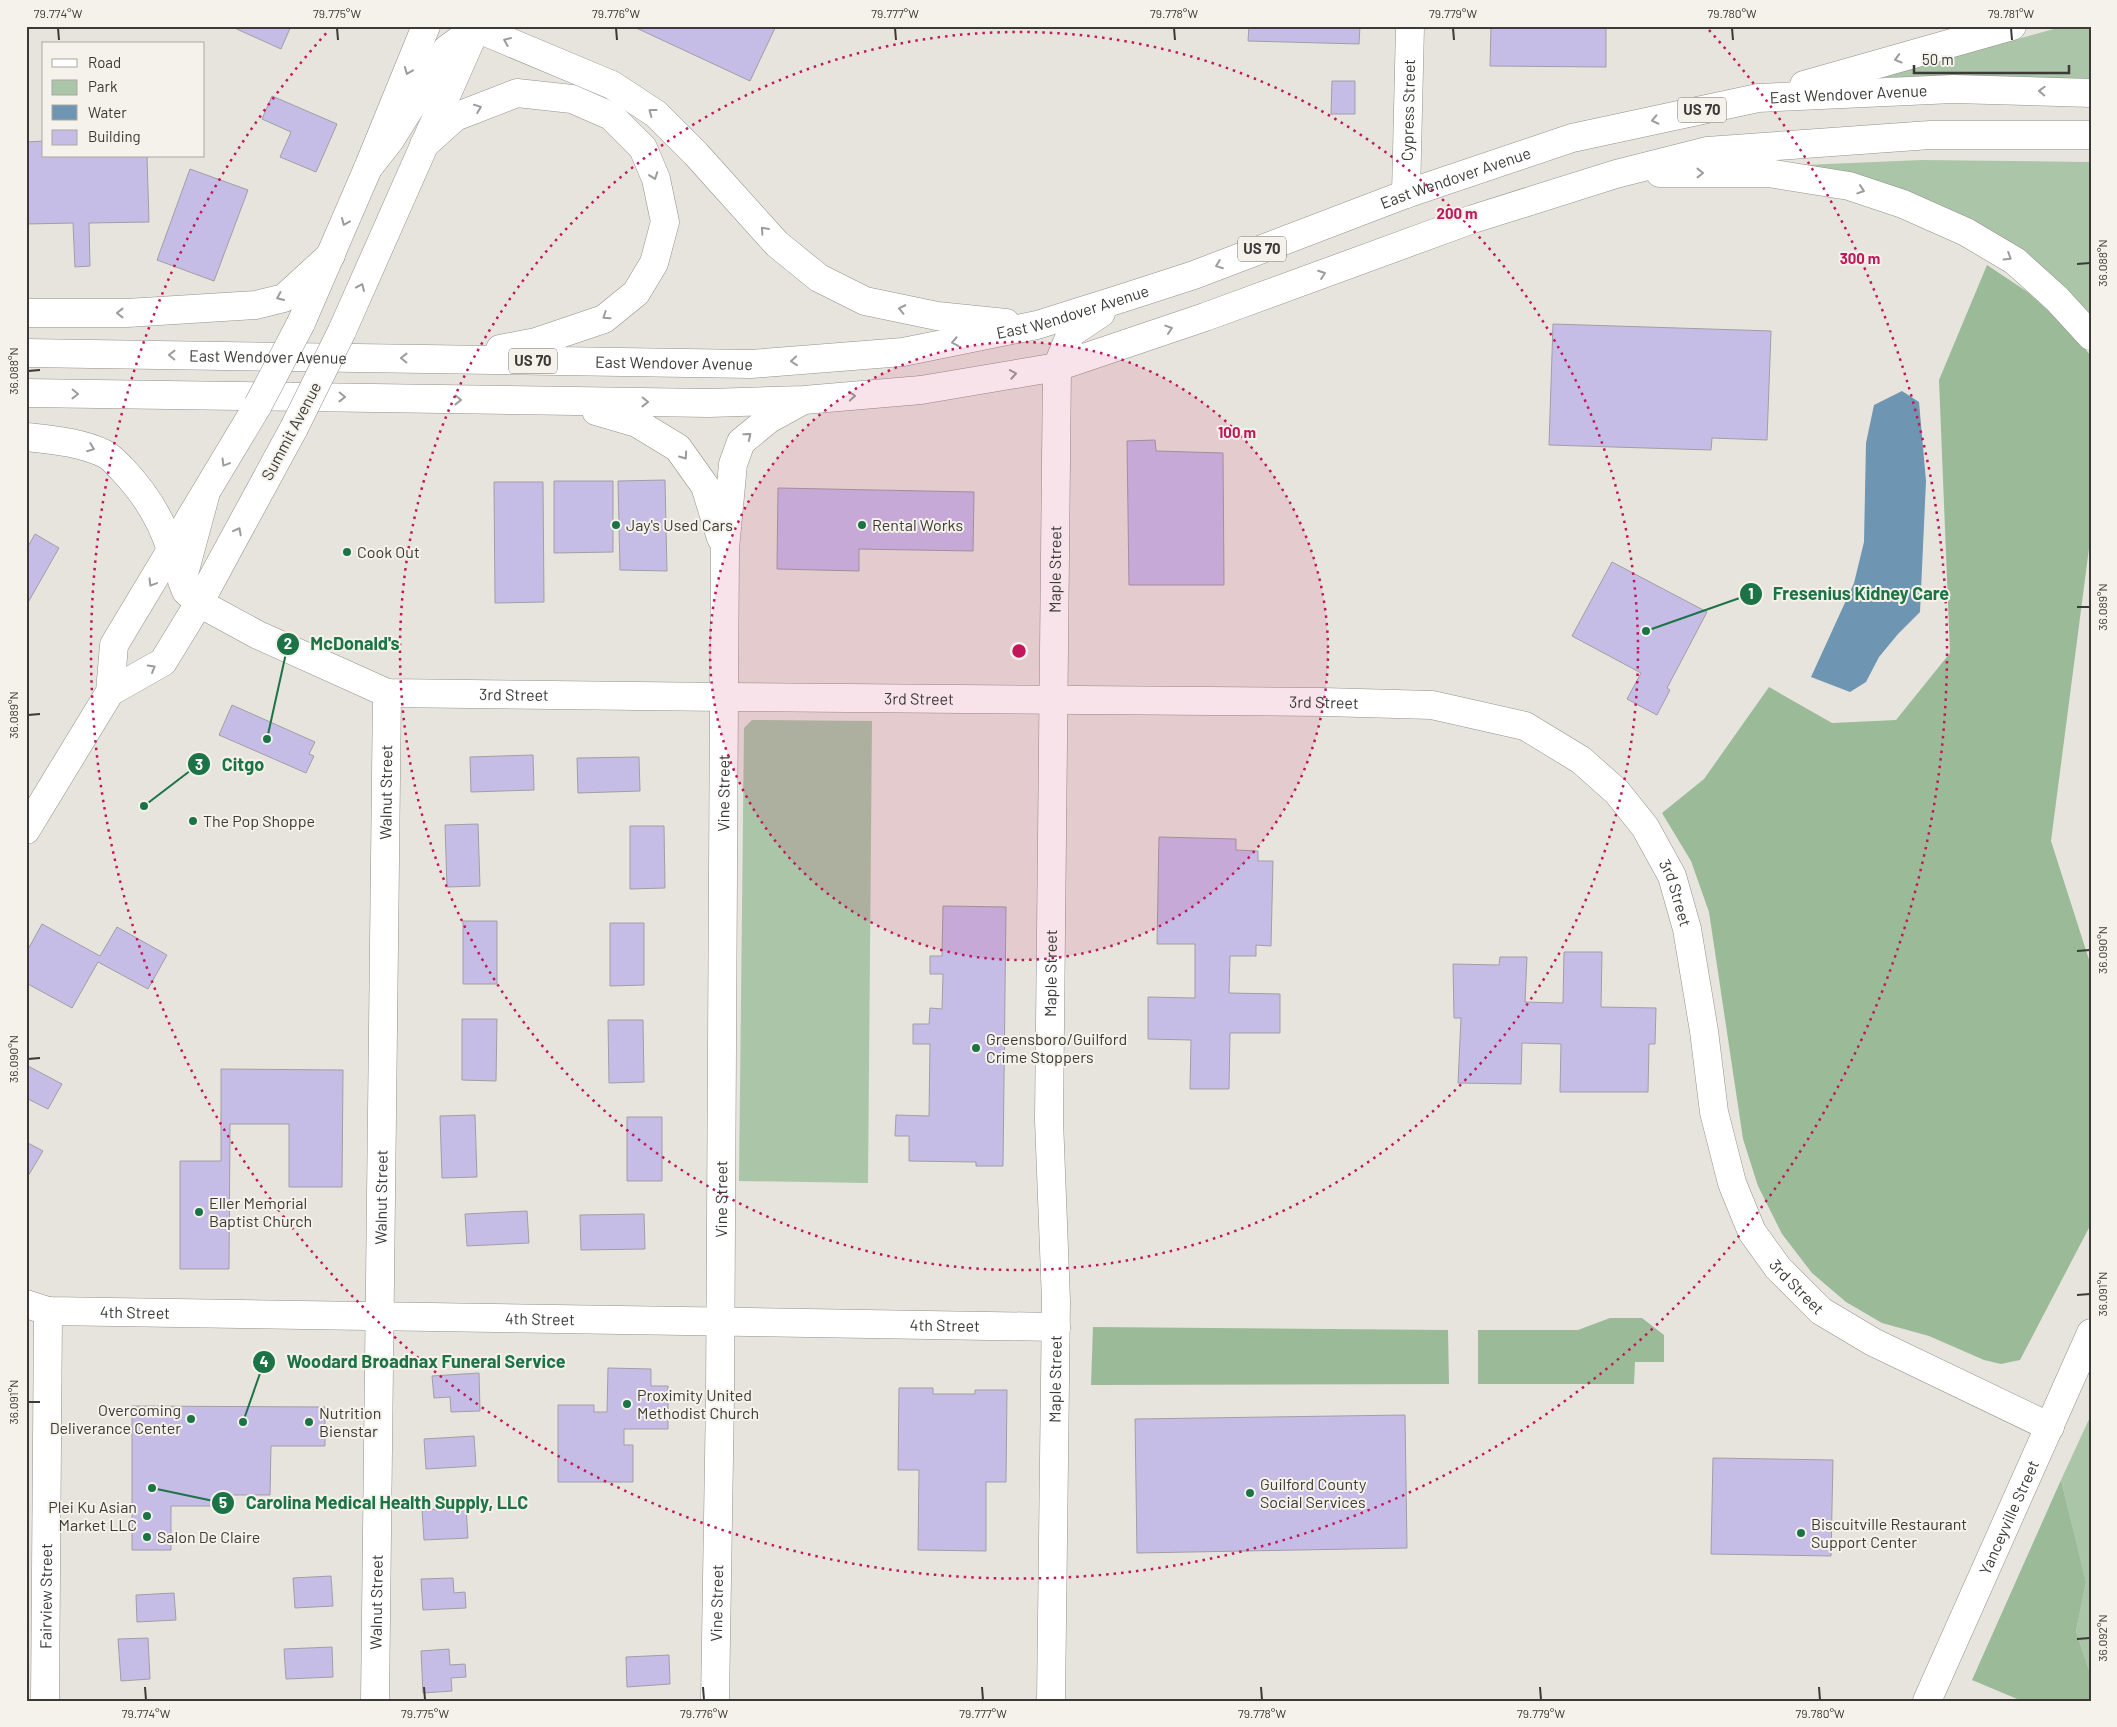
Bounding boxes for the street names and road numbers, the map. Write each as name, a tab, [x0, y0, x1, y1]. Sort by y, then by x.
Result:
street label: Cypress Street	[1397, 59, 1418, 161]
street label: East Wendover Avenue	[1769, 80, 1928, 106]
road number: US 70	[1678, 98, 1726, 122]
street label: East Wendover Avenue	[1377, 143, 1533, 212]
road number: US 70	[1238, 236, 1286, 262]
street label: East Wendover Avenue	[995, 280, 1151, 342]
street label: East Wendover Avenue	[189, 345, 347, 367]
road number: US 70	[509, 348, 557, 374]
street label: East Wendover Avenue	[595, 352, 753, 373]
street label: Summit Avenue	[257, 378, 324, 483]
street label: Maple Street	[1044, 525, 1064, 613]
street label: 3rd Street	[479, 684, 549, 704]
street label: 3rd Street	[884, 688, 954, 708]
street label: 3rd Street	[1289, 692, 1359, 712]
street label: Walnut Street	[375, 744, 395, 840]
street label: Vine Street	[713, 754, 733, 832]
street label: 3rd Street	[1656, 856, 1696, 928]
street label: Maple Street	[1040, 929, 1060, 1017]
street label: Walnut Street	[370, 1149, 391, 1245]
street label: Vine Street	[711, 1160, 730, 1238]
street label: 3rd Street	[1766, 1255, 1828, 1318]
street label: 4th Street	[100, 1302, 170, 1322]
street label: 4th Street	[505, 1308, 575, 1328]
street label: 4th Street	[910, 1315, 980, 1335]
street label: Maple Street	[1044, 1335, 1065, 1423]
street label: Yanceyville Street	[1975, 1457, 2042, 1578]
street label: Fairview Street	[35, 1543, 55, 1649]
street label: Walnut Street	[366, 1554, 386, 1650]
street label: Vine Street	[706, 1564, 726, 1642]

